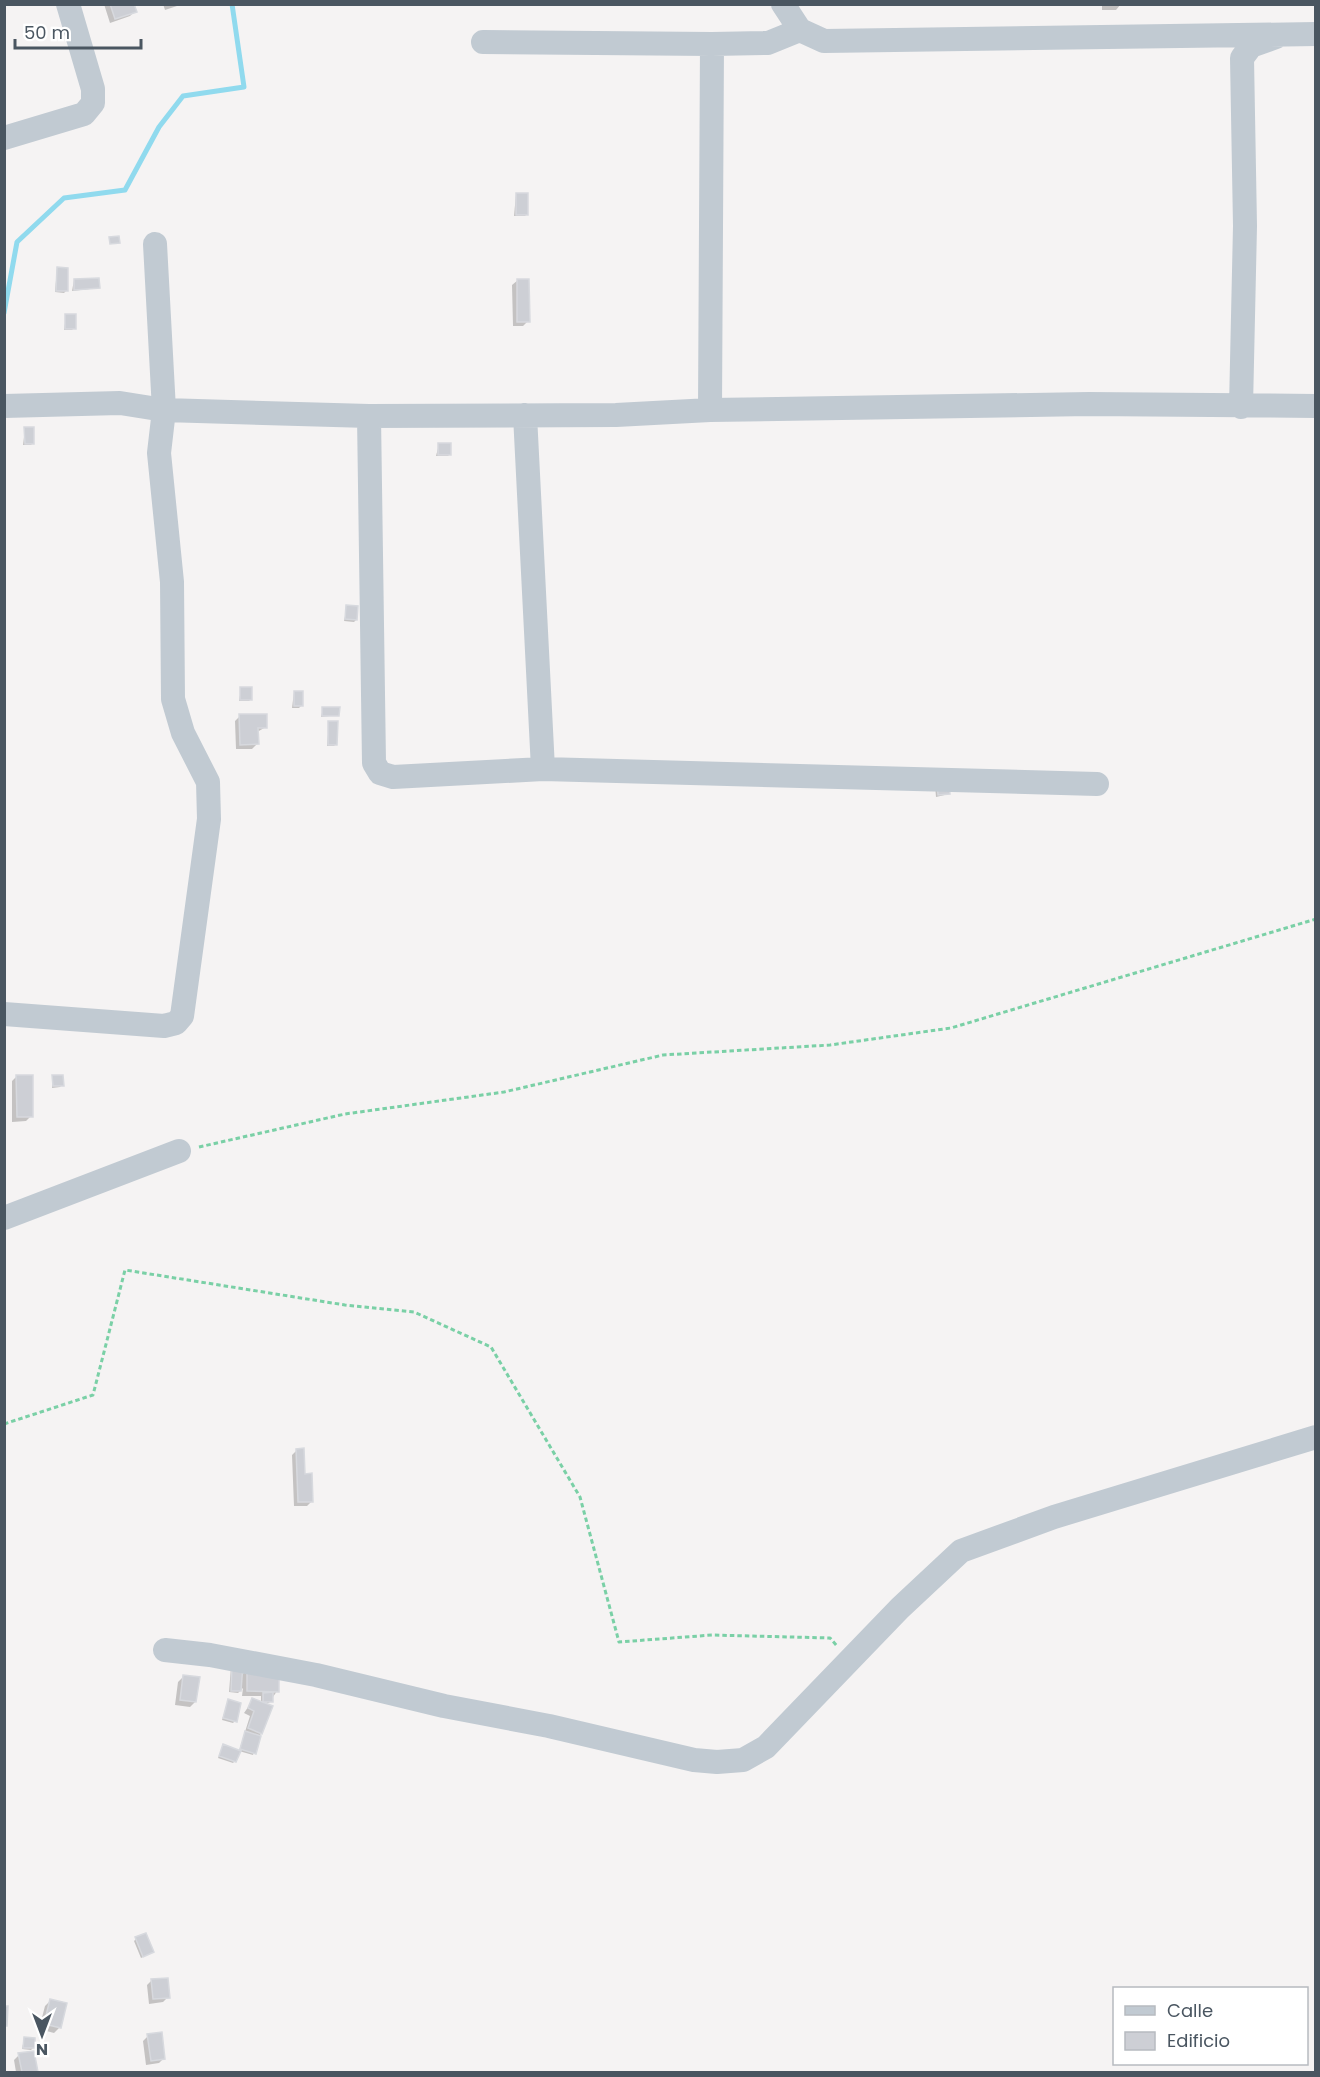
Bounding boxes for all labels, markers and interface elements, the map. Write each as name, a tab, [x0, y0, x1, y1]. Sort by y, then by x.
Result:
scale bar	[15, 12, 141, 50]
text: 50 m	[24, 20, 70, 45]
legend	[1113, 1987, 1308, 2065]
text: Calle	[1167, 1998, 1213, 2023]
north arrow	[12, 2005, 72, 2065]
text: Edificio	[1167, 2028, 1230, 2053]
text: N	[36, 2038, 48, 2061]

